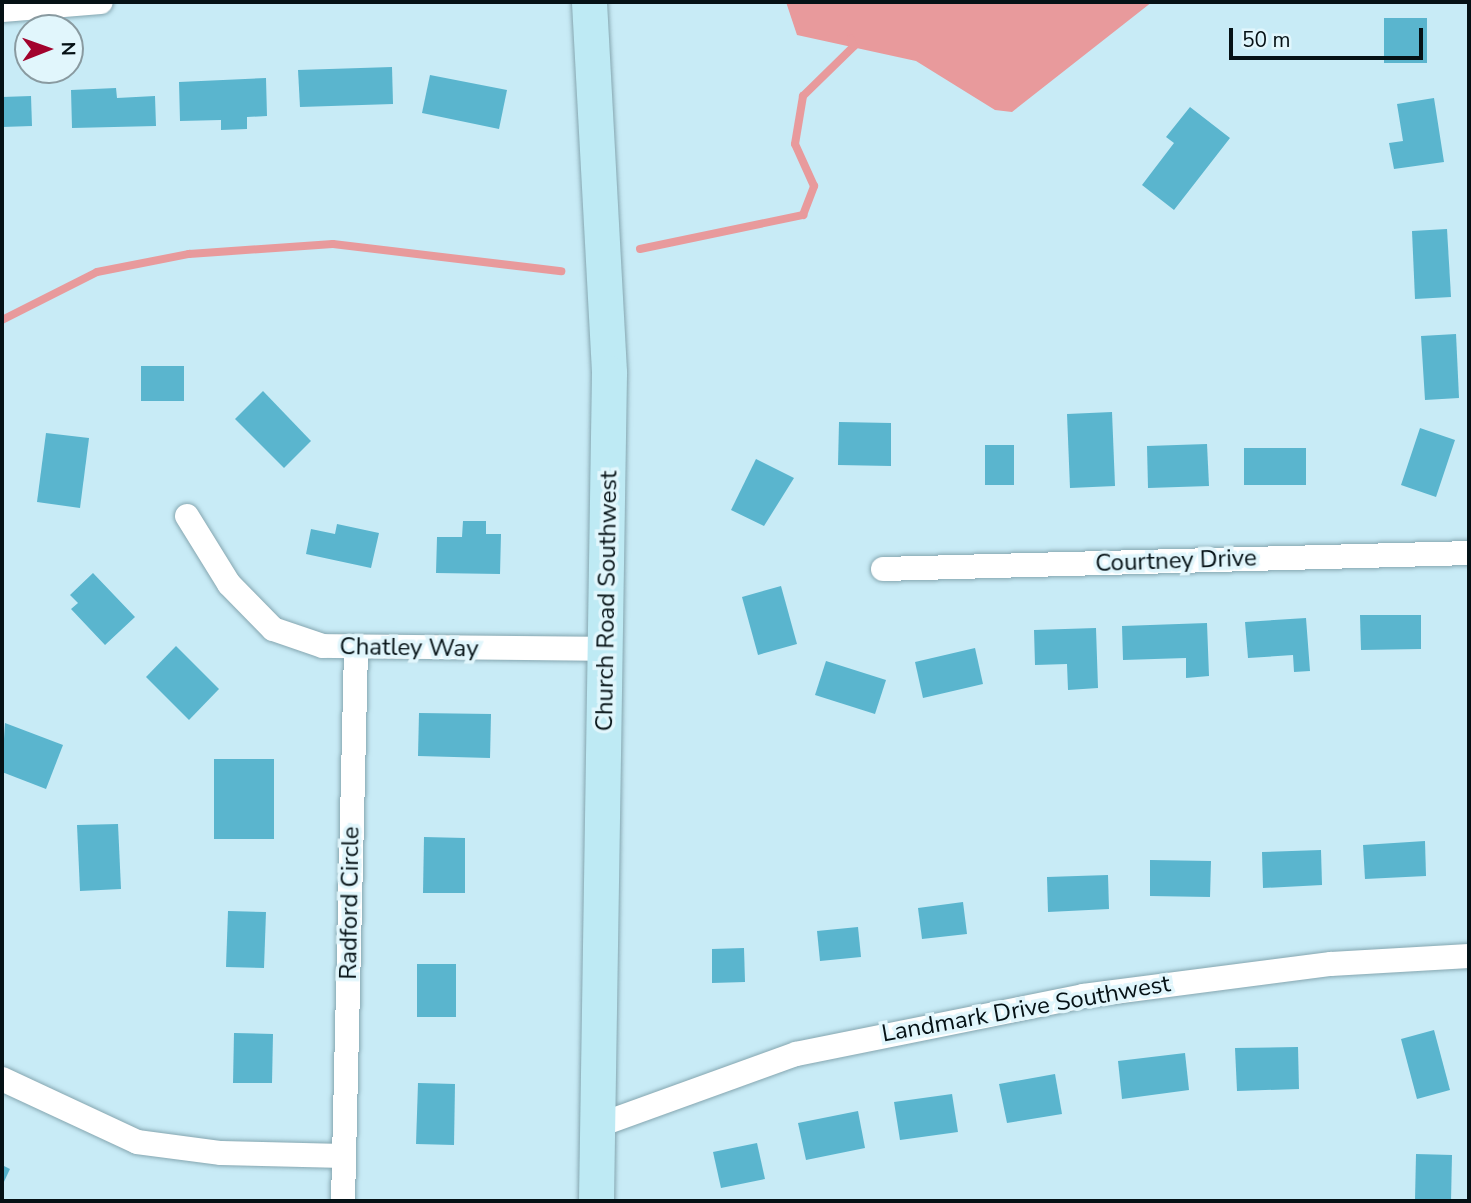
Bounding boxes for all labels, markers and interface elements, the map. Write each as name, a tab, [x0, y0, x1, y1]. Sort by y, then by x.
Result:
north arrow	[14, 14, 84, 84]
scale bar	[1233, 14, 1427, 58]
text: 50 m	[1242, 26, 1291, 54]
text: N	[55, 41, 81, 56]
street label: Church Road Southwest	[590, 470, 624, 732]
street label: Courtney Drive	[1095, 544, 1257, 578]
street label: Chatley Way	[339, 632, 479, 664]
street label: Radford Circle	[334, 826, 366, 980]
street label: Landmark Drive Southwest	[879, 969, 1173, 1049]

